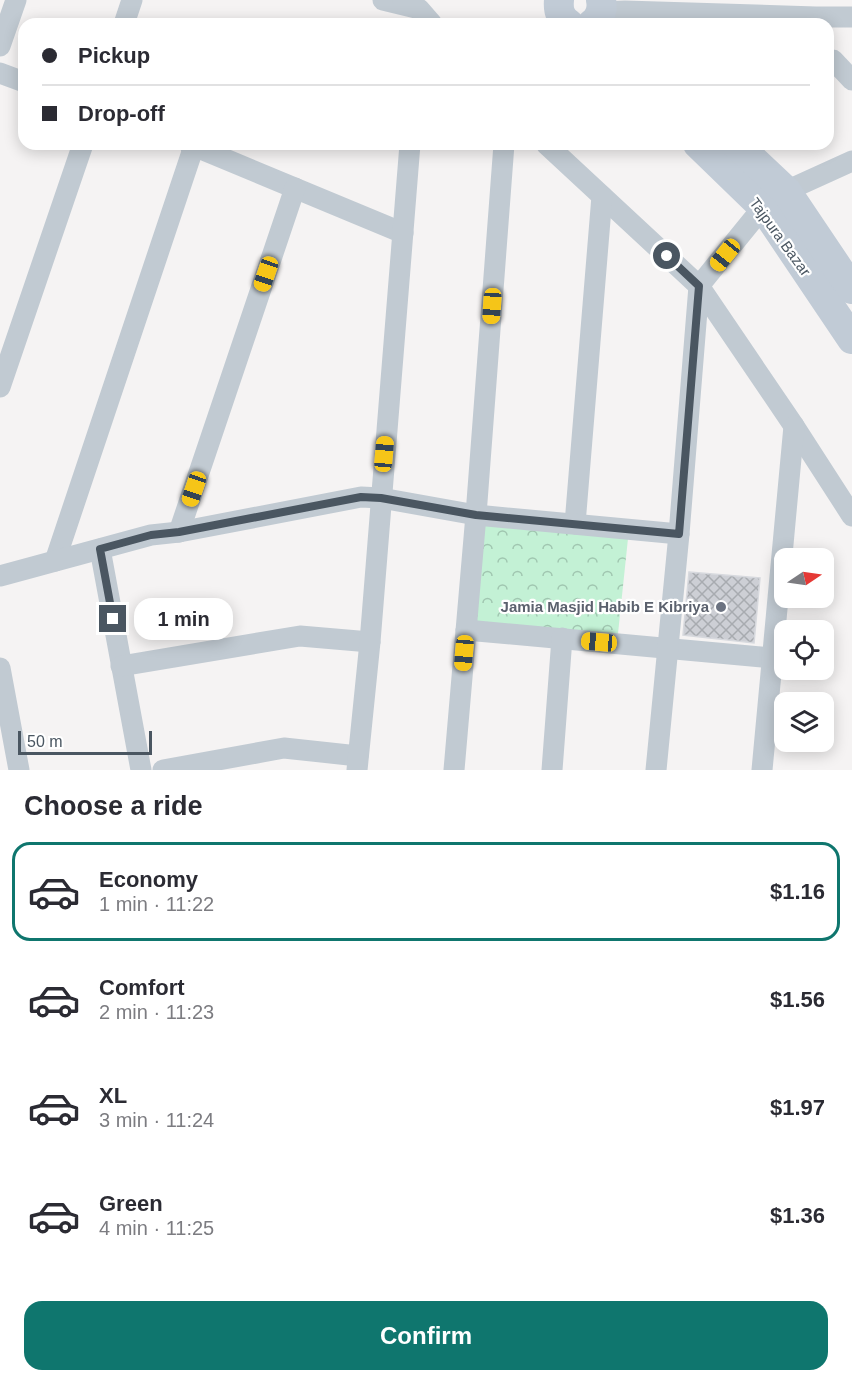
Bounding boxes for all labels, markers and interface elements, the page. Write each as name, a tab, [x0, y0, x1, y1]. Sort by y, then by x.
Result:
text: Pickup	[78, 43, 150, 68]
text: Drop-off	[78, 101, 165, 126]
street label: Tajpura Bazar	[746, 194, 814, 279]
car	[707, 235, 743, 275]
route start	[653, 242, 680, 269]
car	[252, 254, 280, 294]
car	[482, 287, 502, 325]
car	[373, 435, 395, 473]
car	[180, 469, 208, 509]
north arrow	[774, 548, 834, 608]
map controls	[774, 548, 834, 752]
callout: 1 min	[134, 598, 233, 640]
place label: Jamia Masjid Habib E Kibriya	[501, 598, 710, 615]
marker: Jamia Masjid Habib E Kibriya	[714, 600, 728, 614]
route end	[99, 605, 126, 632]
text: 1 min	[157, 608, 210, 630]
button: locate	[774, 620, 834, 680]
car	[580, 631, 618, 653]
car	[453, 634, 475, 672]
button: layers	[774, 692, 834, 752]
scale bar	[18, 728, 152, 756]
text: 50 m	[27, 733, 63, 750]
text: Choose a ride	[24, 791, 203, 821]
icon: car	[27, 865, 81, 919]
text: Economy	[99, 867, 198, 892]
text: $1.16	[770, 879, 825, 904]
text: 1 min · 11:22	[99, 893, 214, 915]
icon: car	[27, 973, 81, 1027]
text: Comfort	[99, 975, 185, 1000]
text: $1.56	[770, 987, 825, 1012]
text: 2 min · 11:23	[99, 1001, 214, 1023]
icon: car	[27, 1081, 81, 1135]
text: XL	[99, 1083, 127, 1108]
text: $1.97	[770, 1095, 825, 1120]
text: 3 min · 11:24	[99, 1109, 214, 1131]
icon: car	[27, 1189, 81, 1243]
text: Green	[99, 1191, 163, 1216]
text: $1.36	[770, 1203, 825, 1228]
text: 4 min · 11:25	[99, 1217, 214, 1239]
button: Confirm	[24, 1301, 828, 1370]

